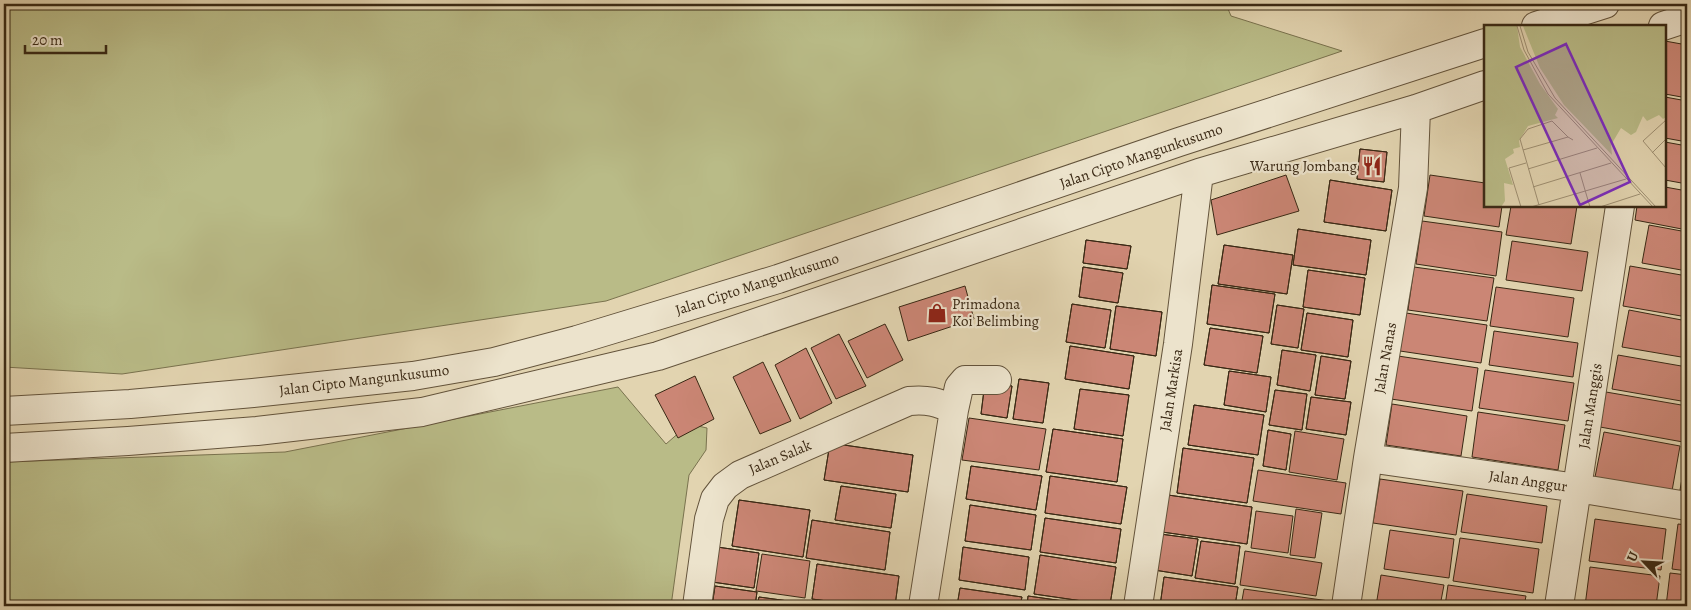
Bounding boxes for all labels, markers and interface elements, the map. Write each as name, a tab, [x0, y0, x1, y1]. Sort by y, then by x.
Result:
scale bar	[25, 22, 106, 54]
inset map	[1484, 25, 1666, 208]
text: 20 m	[32, 30, 63, 50]
street label: Jalan Cipto Mangunkusumo	[1057, 119, 1225, 193]
restaurant icon: Warung Jombang	[1361, 155, 1383, 177]
place label: Warung Jombang	[1249, 156, 1357, 176]
street label: Jalan Cipto Mangunkusumo	[672, 248, 842, 320]
place label: Primadona Koi Belimbing	[952, 294, 1040, 331]
shop icon: Primadona Koi Belimbing	[926, 302, 948, 324]
street label: Jalan Nanas	[1369, 321, 1401, 395]
street label: Jalan Markisa	[1155, 347, 1187, 433]
street label: Jalan Cipto Mangunkusumo	[278, 360, 450, 400]
street label: Jalan Manggis	[1573, 362, 1607, 450]
street label: Jalan Salak	[746, 435, 815, 479]
street label: Jalan Anggur	[1488, 466, 1569, 496]
north arrow	[1618, 538, 1668, 588]
text: U	[1622, 549, 1643, 565]

